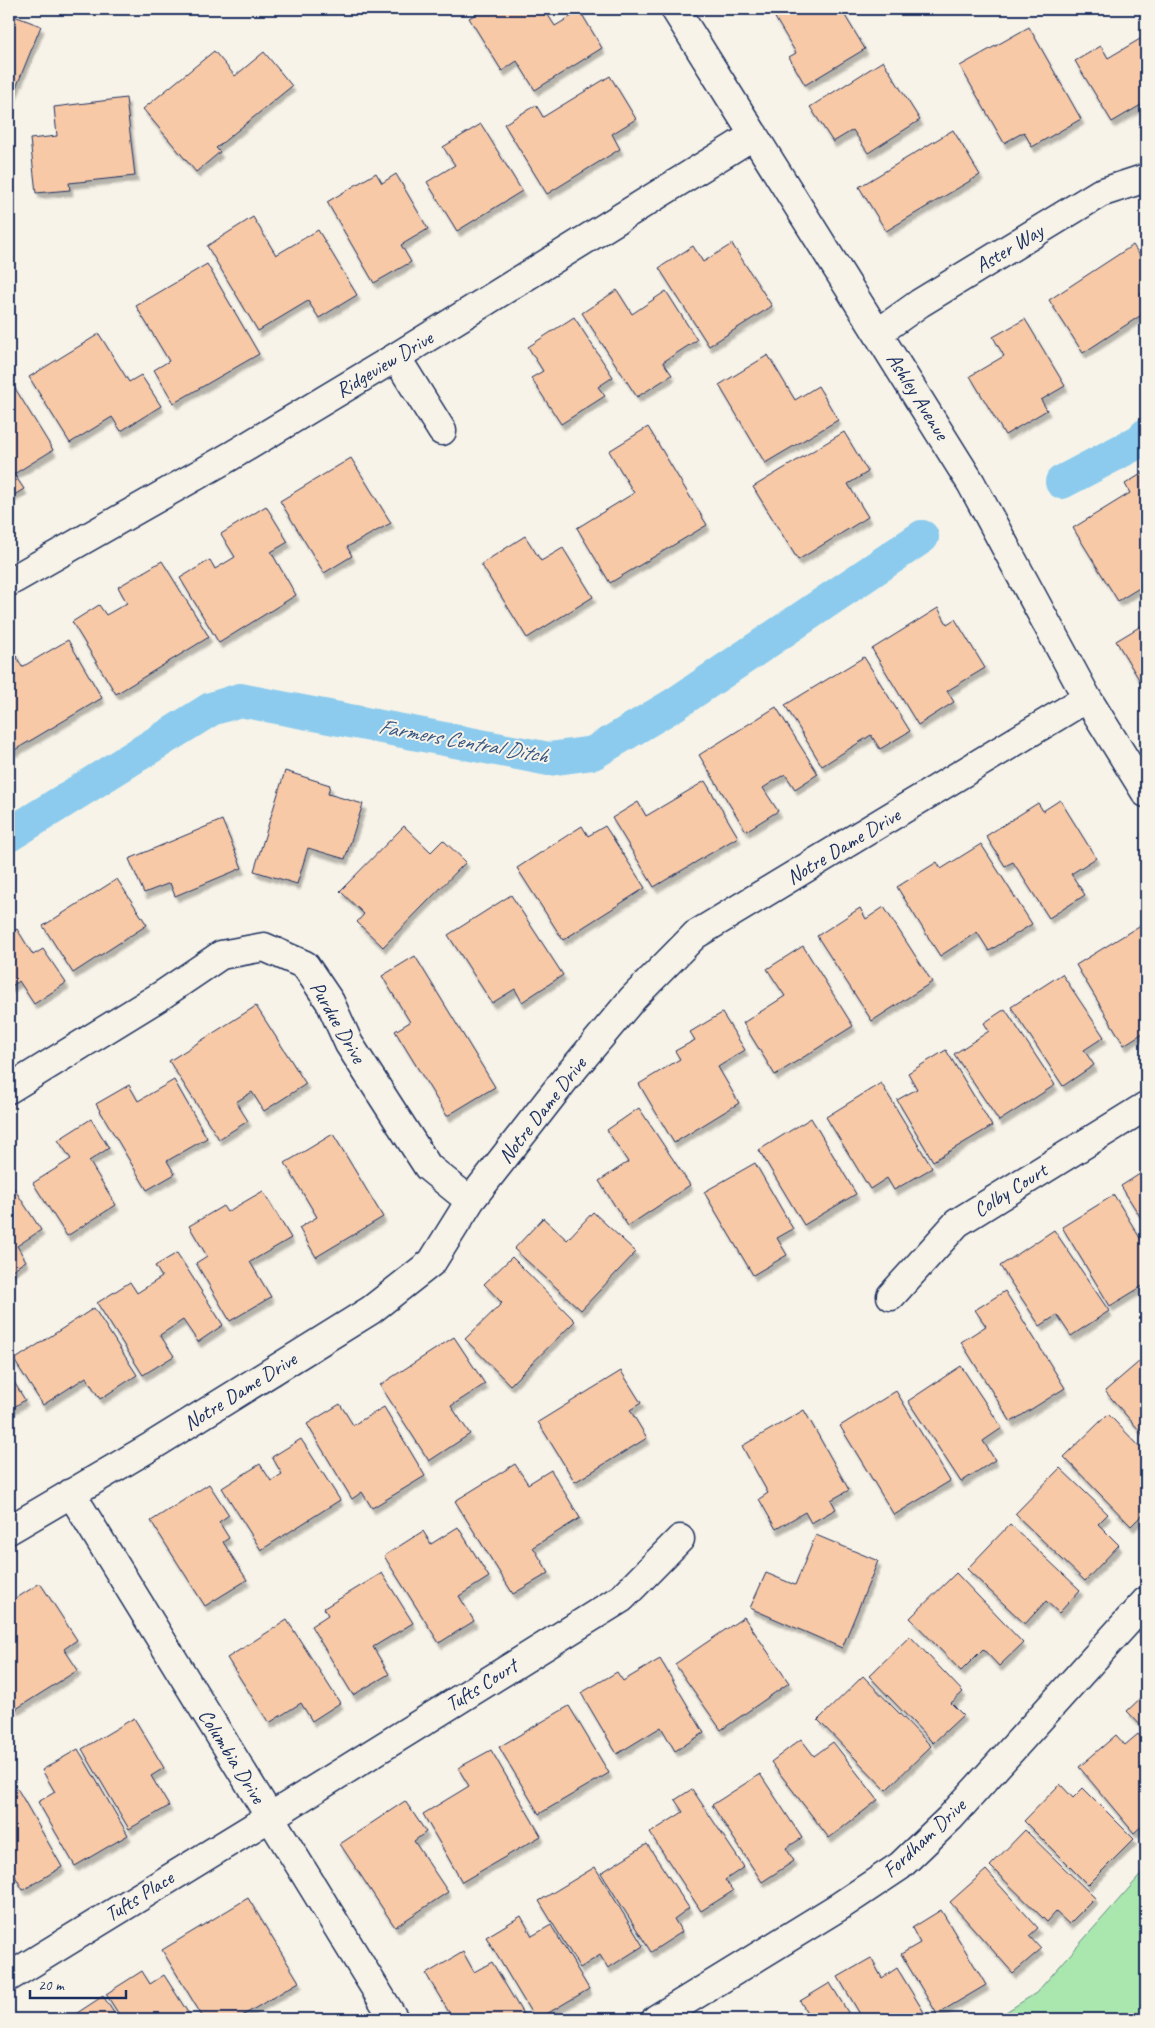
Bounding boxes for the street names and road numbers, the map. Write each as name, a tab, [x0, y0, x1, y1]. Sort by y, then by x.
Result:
street label: Aster Way	[970, 217, 1049, 278]
street label: Ridgeview Drive	[331, 324, 438, 403]
street label: Ashley Avenue	[881, 348, 956, 446]
street label: Notre Dame Drive	[781, 801, 906, 890]
street label: Purdue Drive	[304, 977, 372, 1068]
street label: Notre Dame Drive	[492, 1051, 592, 1169]
street label: Colby Court	[968, 1156, 1053, 1223]
street label: Notre Dame Drive	[179, 1345, 302, 1436]
street label: Tufts Court	[440, 1651, 524, 1717]
street label: Columbia Drive	[193, 1704, 272, 1809]
street label: Fordham Drive	[877, 1791, 973, 1883]
street label: Tufts Place	[100, 1864, 179, 1927]

